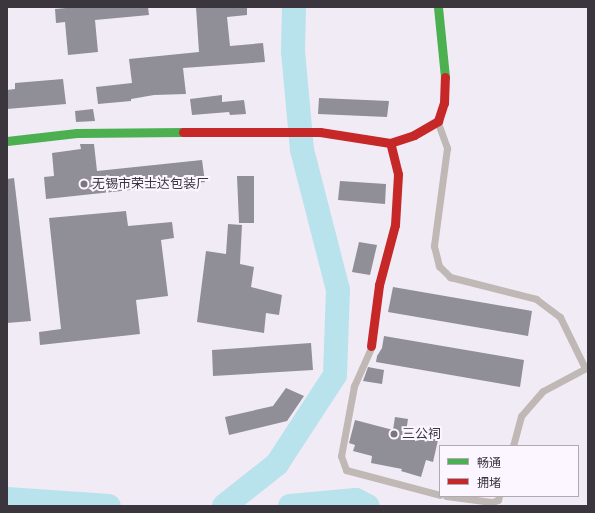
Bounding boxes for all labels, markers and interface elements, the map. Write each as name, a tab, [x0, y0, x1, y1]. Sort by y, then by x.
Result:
place label: 无锡市荣士达包装厂	[92, 176, 209, 192]
marker: 无锡市荣士达包装厂	[79, 179, 89, 189]
place label: 三公祠	[402, 426, 441, 442]
marker: 三公祠	[389, 429, 399, 439]
legend	[439, 445, 579, 497]
text: 畅通	[477, 456, 501, 470]
text: 拥堵	[477, 476, 501, 490]

